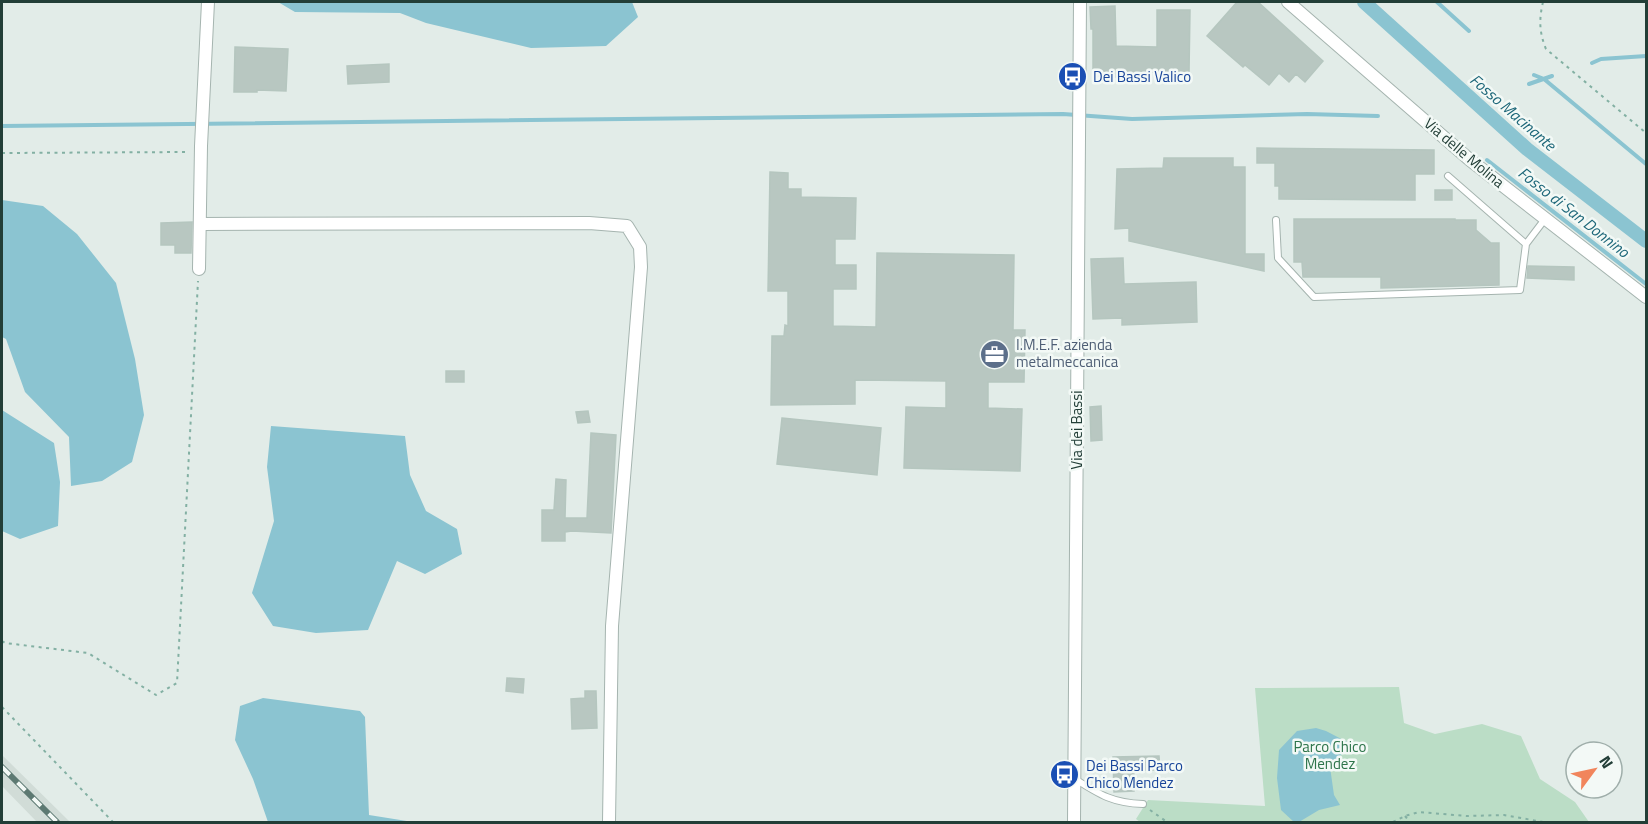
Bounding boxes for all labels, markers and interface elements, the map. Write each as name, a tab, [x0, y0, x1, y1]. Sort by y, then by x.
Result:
bus stop icon: Dei Bassi Valico	[1056, 61, 1088, 93]
place label: Dei Bassi Valico	[1093, 65, 1191, 88]
water label: Fosso Macinante	[1465, 68, 1563, 157]
street label: Via delle Molina	[1419, 112, 1510, 194]
water label: Fosso di San Donnino	[1513, 161, 1636, 264]
place label: I.M.E.F. azienda metalmeccanica	[1016, 333, 1119, 373]
office icon: I.M.E.F. azienda metalmeccanica	[979, 338, 1011, 370]
street label: Via dei Bassi	[1065, 391, 1088, 469]
park label: Parco Chico Mendez	[1294, 735, 1367, 775]
north arrow	[1564, 740, 1624, 800]
text: N	[1593, 751, 1620, 773]
place label: Dei Bassi Parco Chico Mendez	[1086, 754, 1183, 794]
bus stop icon: Dei Bassi Parco Chico Mendez	[1049, 759, 1081, 791]

